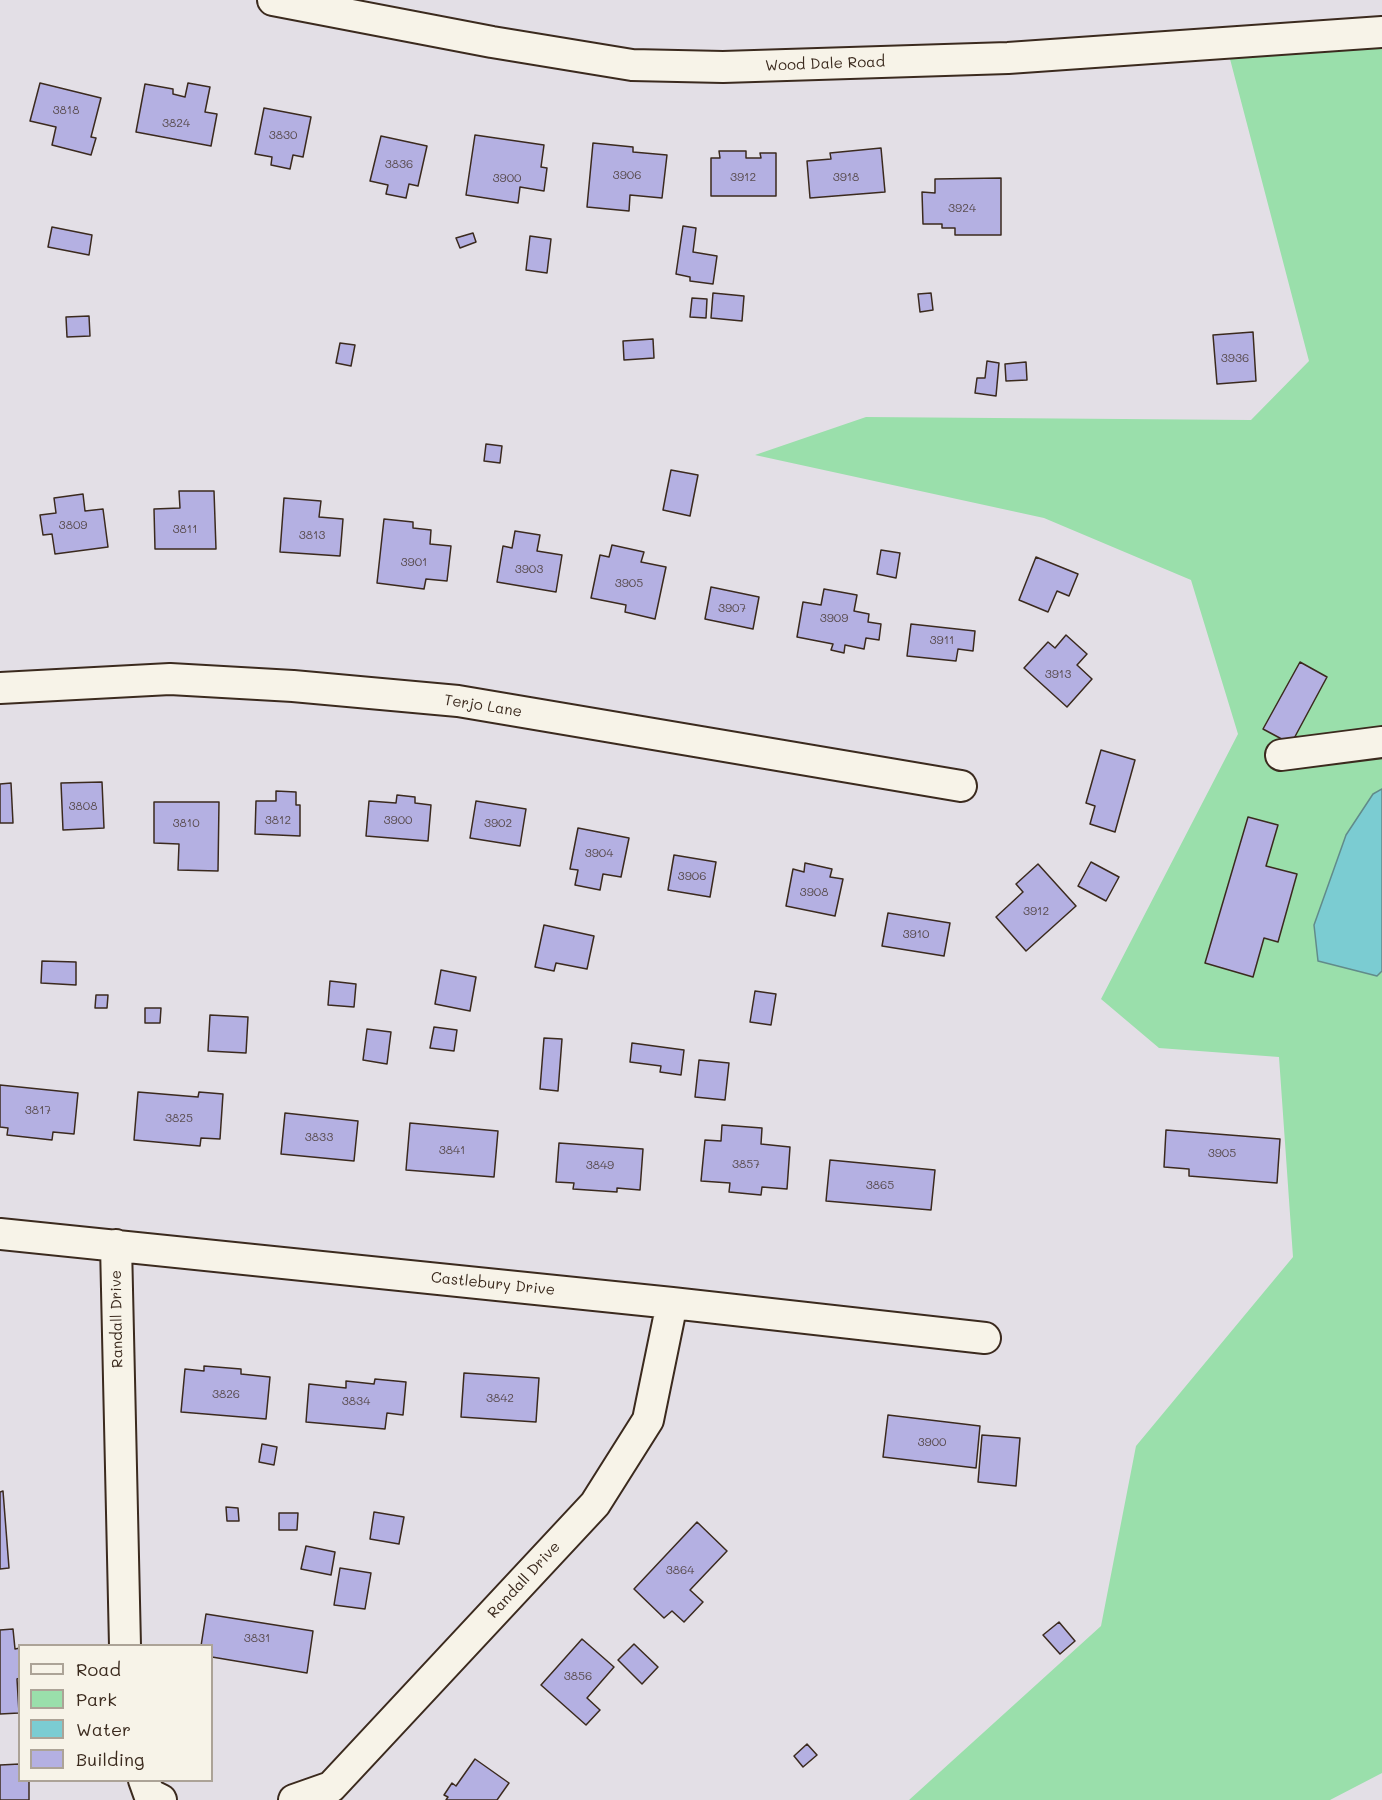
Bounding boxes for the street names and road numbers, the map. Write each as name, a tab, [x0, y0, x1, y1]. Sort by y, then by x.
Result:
street label: Wood Dale Road	[765, 53, 885, 75]
street label: Terjo Lane	[443, 691, 523, 721]
street label: Castlebury Drive	[430, 1269, 556, 1299]
street label: Randall Drive	[107, 1270, 127, 1368]
street label: Randall Drive	[484, 1538, 564, 1622]

